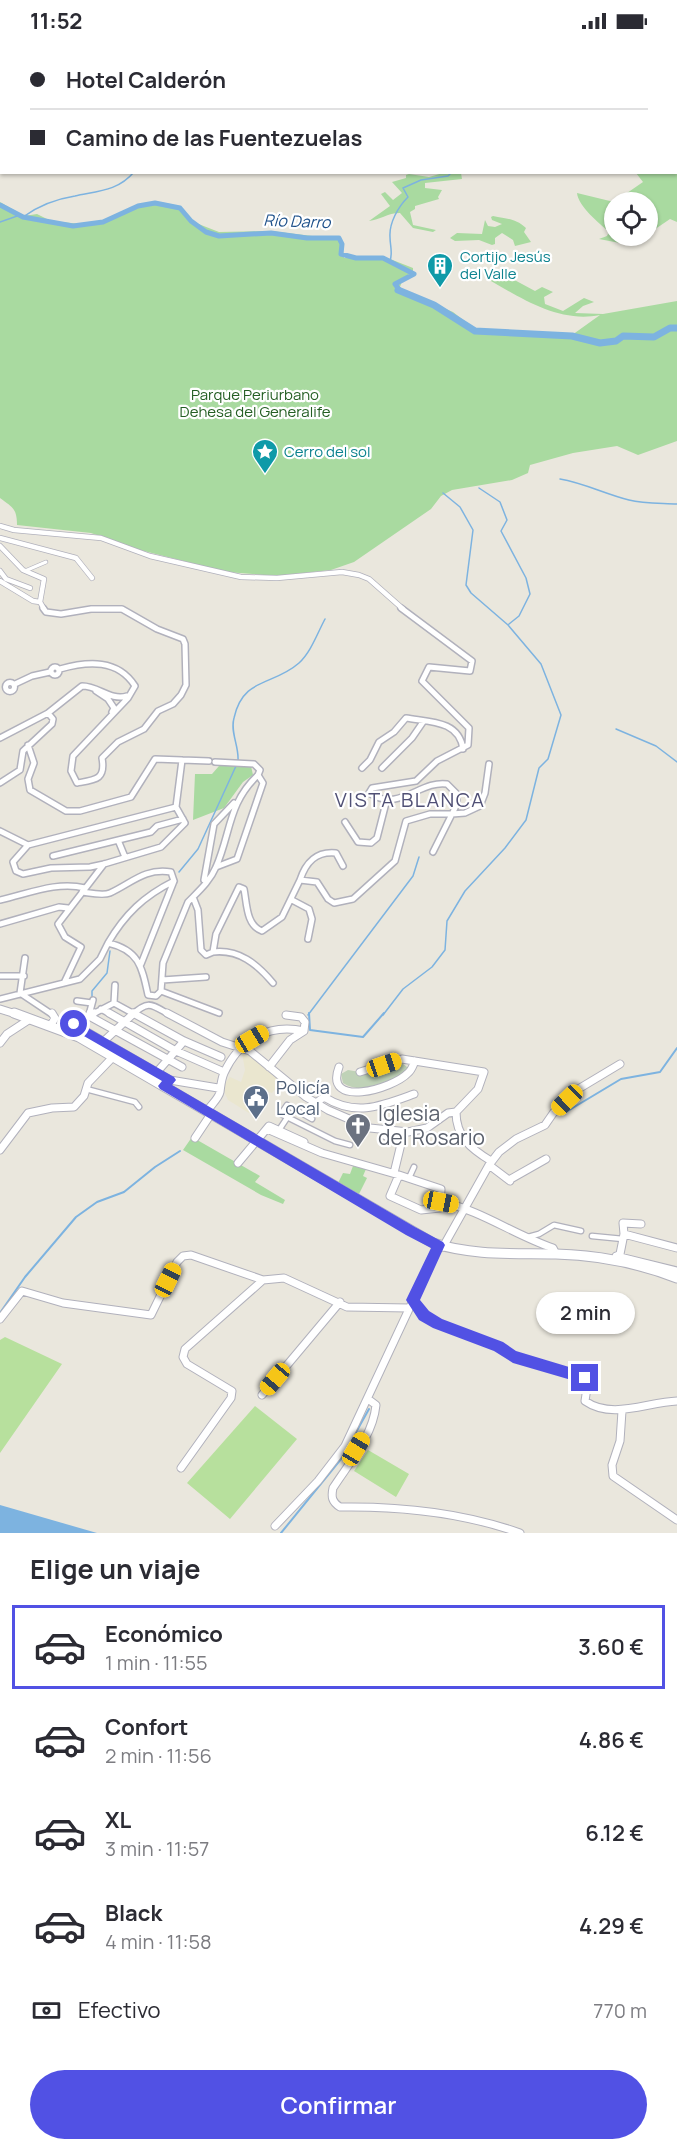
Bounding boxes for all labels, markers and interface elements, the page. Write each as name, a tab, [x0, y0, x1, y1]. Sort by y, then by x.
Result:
text: 11:52	[30, 6, 82, 36]
text: Hotel Calderón	[66, 65, 226, 95]
text: Camino de las Fuentezuelas	[66, 123, 362, 153]
map controls	[604, 192, 658, 246]
button: locate	[604, 192, 658, 246]
water label: Río Darro	[263, 209, 332, 233]
place label: Cortijo Jesús del Valle	[460, 246, 551, 284]
building icon: Cortijo Jesús del Valle	[425, 251, 455, 289]
park label: Parque Periurbano Dehesa del Generalife	[180, 384, 331, 422]
place icon: Cerro del sol	[250, 437, 280, 475]
place label: Cerro del sol	[284, 441, 370, 462]
district label: VISTA BLANCA	[335, 786, 485, 813]
route start	[60, 1010, 87, 1037]
car	[232, 1022, 272, 1056]
car	[364, 1051, 404, 1079]
place label: Policía Local	[276, 1075, 330, 1120]
car	[548, 1081, 586, 1119]
public building icon: Policía Local	[241, 1083, 271, 1121]
place label: Iglesia del Rosario	[378, 1099, 485, 1151]
church icon: Iglesia del Rosario	[343, 1111, 373, 1149]
car	[422, 1190, 460, 1214]
car	[152, 1260, 184, 1300]
callout: 2 min	[536, 1291, 634, 1333]
text: 2 min	[560, 1299, 611, 1326]
car	[257, 1359, 293, 1399]
route end	[571, 1364, 598, 1391]
car	[339, 1429, 373, 1469]
text: Elige un viaje	[30, 1550, 201, 1587]
text: Económico	[105, 1619, 223, 1649]
icon: car	[33, 1620, 87, 1674]
text: 3.60 €	[578, 1632, 644, 1662]
text: 1 min · 11:55	[105, 1649, 208, 1676]
text: Confort	[105, 1712, 188, 1742]
icon: car	[33, 1713, 87, 1767]
text: 4.86 €	[579, 1725, 644, 1755]
text: 2 min · 11:56	[105, 1742, 212, 1769]
text: XL	[105, 1805, 131, 1835]
icon: car	[33, 1806, 87, 1860]
text: 6.12 €	[585, 1818, 644, 1848]
text: 3 min · 11:57	[105, 1835, 209, 1862]
text: Black	[105, 1898, 162, 1928]
icon: car	[33, 1899, 87, 1953]
text: 4.29 €	[579, 1911, 644, 1941]
text: 4 min · 11:58	[105, 1928, 212, 1955]
icon: cash	[30, 1994, 63, 2027]
text: Efectivo	[78, 1995, 161, 2025]
text: 770 m	[593, 1997, 647, 2024]
button: Confirmar	[30, 2070, 647, 2139]

